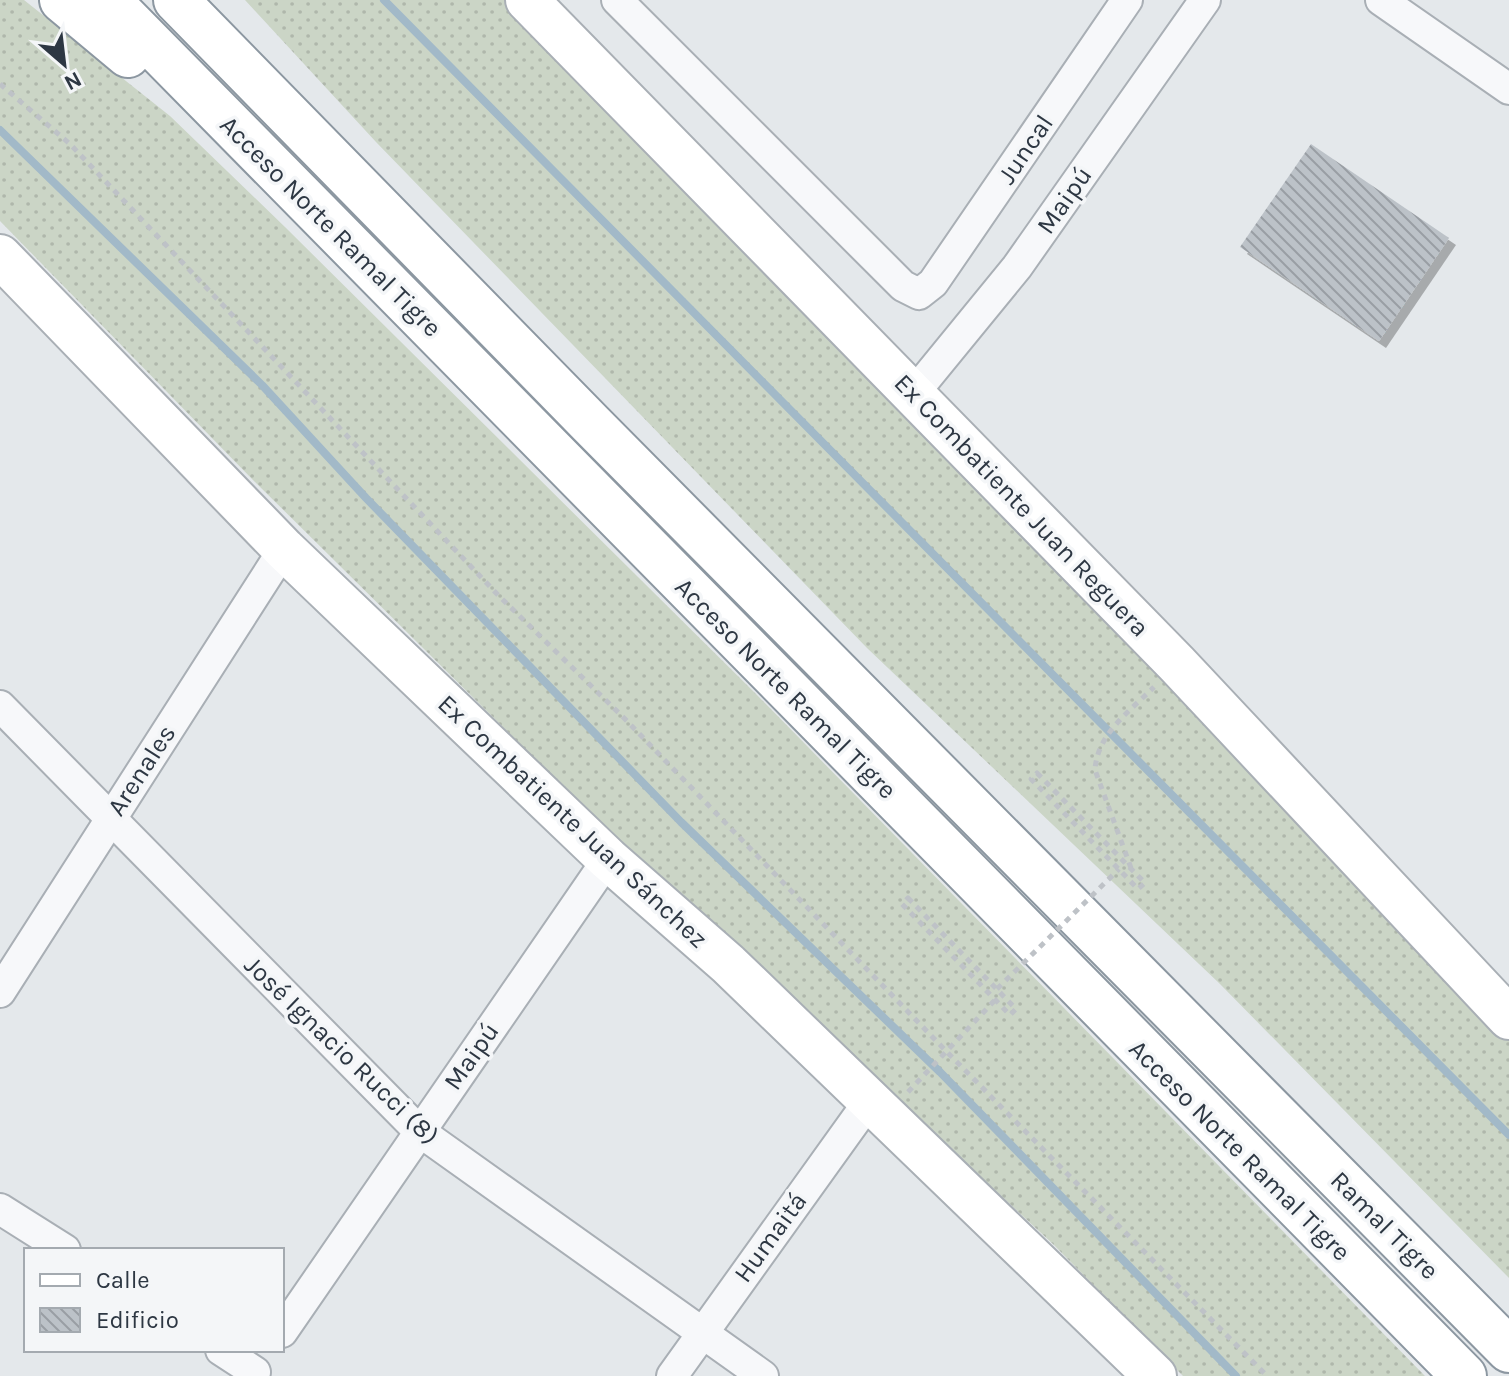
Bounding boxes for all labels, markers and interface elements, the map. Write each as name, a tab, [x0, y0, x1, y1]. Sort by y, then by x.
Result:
north arrow	[24, 24, 104, 104]
text: N	[60, 66, 86, 96]
street label: Acceso Norte Ramal Tigre	[213, 109, 448, 344]
street label: Juncal	[991, 109, 1060, 190]
street label: Maipú	[1030, 161, 1099, 240]
street label: Ex Combatiente Juan Reguera	[888, 367, 1156, 643]
street label: Acceso Norte Ramal Tigre	[668, 571, 903, 806]
street label: Ex Combatiente Juan Sánchez	[432, 688, 714, 954]
street label: Arenales	[101, 719, 182, 821]
street label: José Ignacio Rucci (8)	[238, 949, 445, 1151]
street label: Maipú	[437, 1017, 506, 1096]
street label: Acceso Norte Ramal Tigre	[1122, 1033, 1357, 1268]
street label: Ramal Tigre	[1324, 1165, 1445, 1286]
street label: Humaitá	[727, 1186, 813, 1288]
legend	[24, 1248, 284, 1352]
text: Calle	[96, 1266, 150, 1294]
text: Edificio	[96, 1306, 179, 1334]

